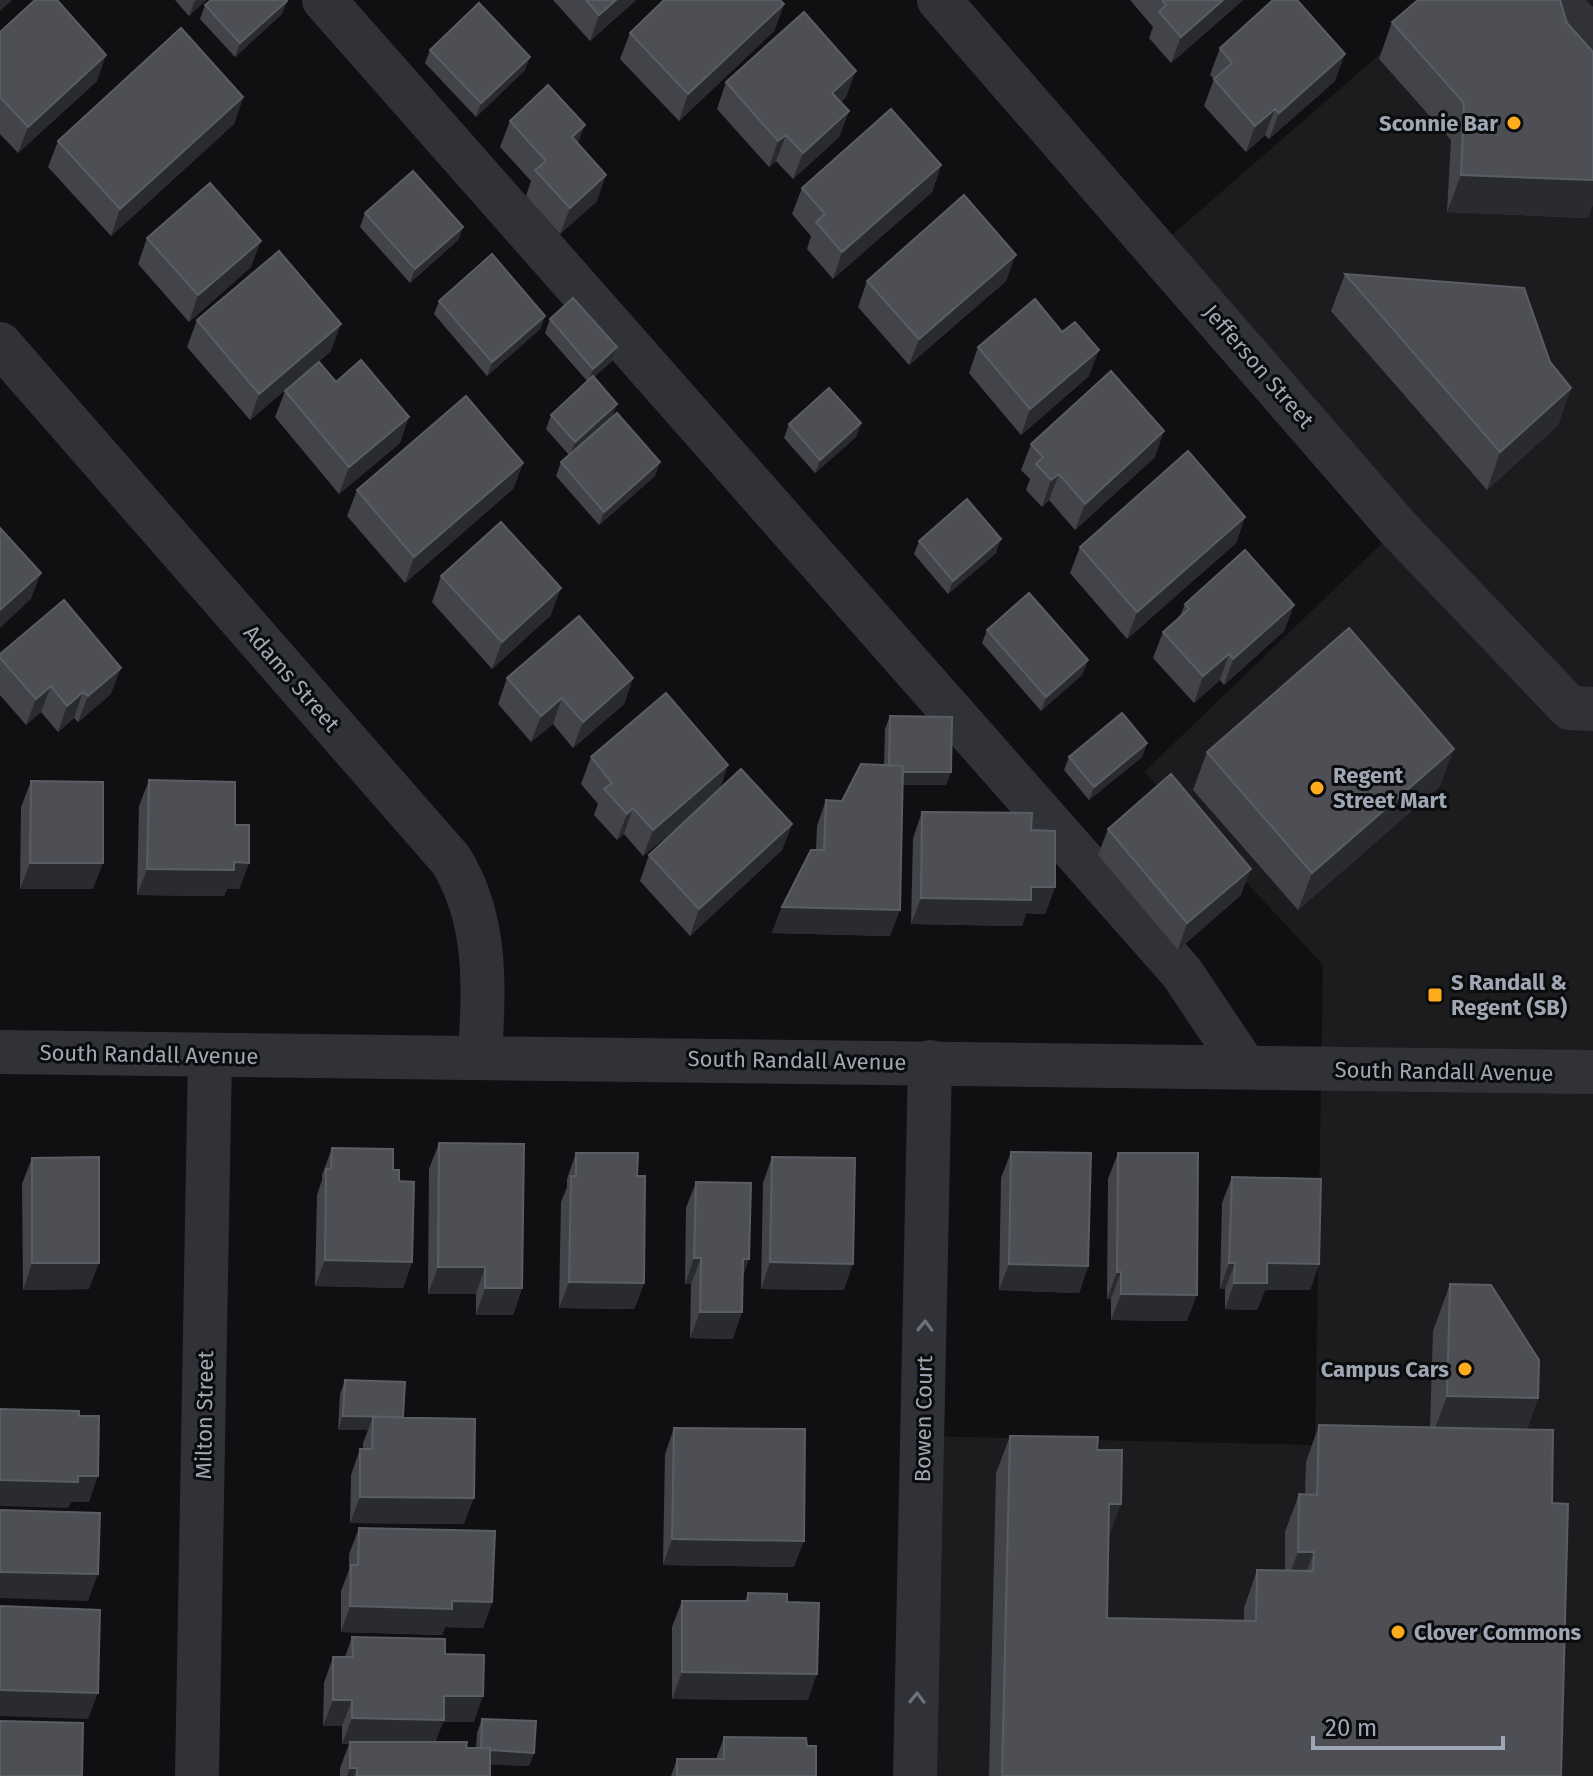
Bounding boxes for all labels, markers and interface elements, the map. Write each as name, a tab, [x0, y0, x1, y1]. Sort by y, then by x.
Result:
place label: Sconnie Bar	[1379, 110, 1498, 137]
marker: Sconnie Bar	[1505, 114, 1523, 132]
street label: Jefferson Street	[1198, 299, 1320, 434]
street label: Adams Street	[238, 620, 345, 737]
place label: Regent Street Mart	[1333, 762, 1447, 814]
marker: Regent Street Mart	[1308, 779, 1326, 797]
place label: S Randall & Regent (SB)	[1451, 969, 1567, 1021]
marker: S Randall & Regent (SB)	[1426, 986, 1444, 1004]
street label: South Randall Avenue	[39, 1039, 259, 1070]
street label: South Randall Avenue	[687, 1045, 907, 1076]
street label: South Randall Avenue	[1334, 1056, 1554, 1087]
one-way arrow	[916, 1319, 934, 1332]
street label: Milton Street	[190, 1350, 219, 1480]
street label: Bowen Court	[909, 1355, 938, 1483]
place label: Campus Cars	[1321, 1356, 1449, 1383]
marker: Campus Cars	[1456, 1360, 1474, 1378]
place label: Clover Commons	[1414, 1619, 1582, 1646]
marker: Clover Commons	[1389, 1623, 1407, 1641]
one-way arrow	[908, 1691, 926, 1704]
scale bar	[1313, 1700, 1503, 1750]
text: 20 m	[1325, 1714, 1377, 1742]

